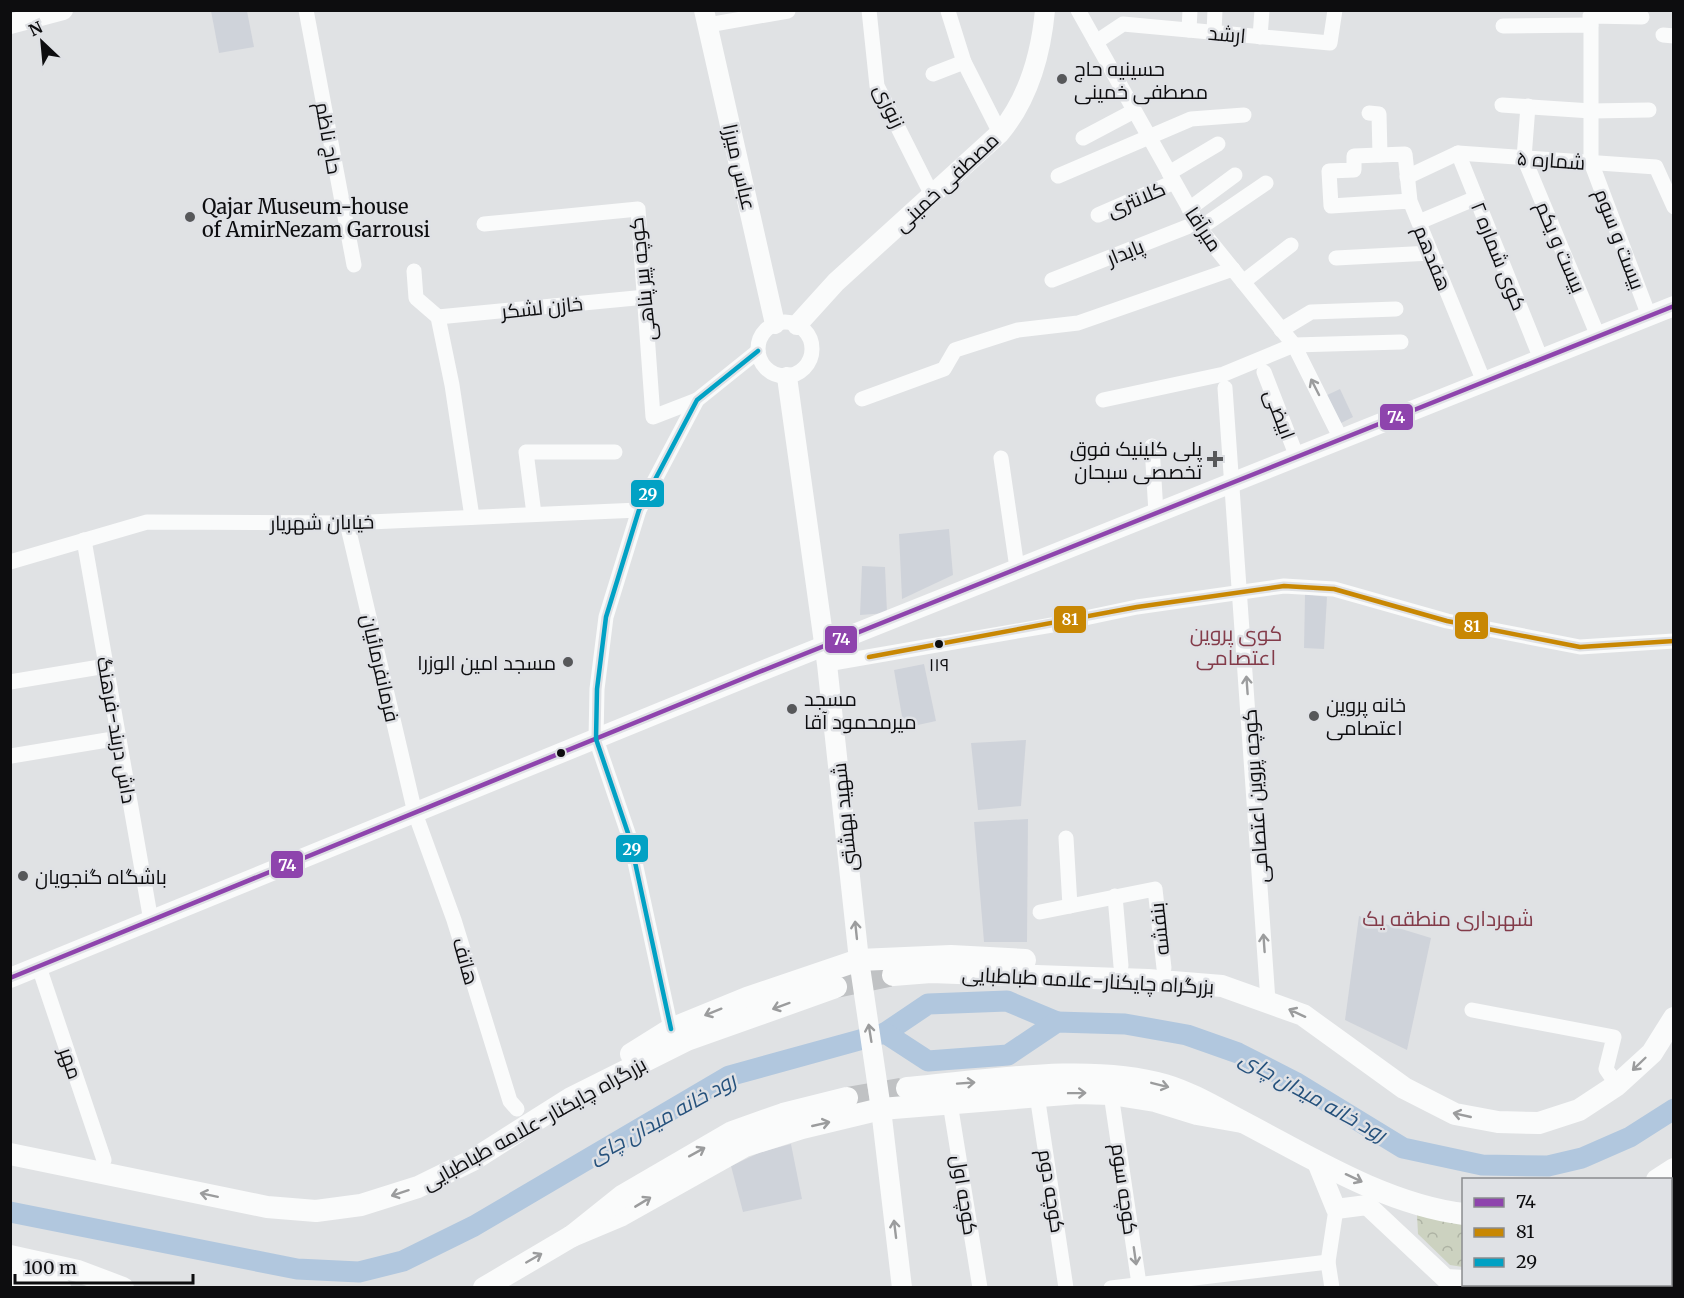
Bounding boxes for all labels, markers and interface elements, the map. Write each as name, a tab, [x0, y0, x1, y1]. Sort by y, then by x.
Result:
north arrow	[12, 12, 72, 72]
text: N	[25, 17, 46, 40]
street label: ارشد	[1207, 20, 1247, 48]
place label: حسینیه حاج مصطفی خمینی	[1074, 56, 1208, 105]
marker: حسینیه حاج مصطفی خمینی	[1055, 72, 1069, 86]
street label: زنوزی	[868, 80, 911, 132]
street label: حاج ناظم	[308, 100, 348, 176]
street label: عباس میرزا	[717, 121, 762, 213]
street label: مصطفی خمینی	[888, 127, 1004, 238]
street label: شماره ۵	[1516, 145, 1586, 175]
street label: کلانتری	[1103, 176, 1169, 223]
street label: بیست و سوم	[1588, 185, 1651, 294]
place label: Qajar Museum-house of AmirNezam Garrousi	[202, 194, 430, 242]
street label: کوی شماره ۲	[1465, 198, 1532, 314]
street label: بیست و یکم	[1529, 198, 1591, 297]
street label: میرآقا	[1180, 202, 1228, 256]
marker: Qajar Museum-house of AmirNezam Garrousi	[183, 210, 197, 224]
street label: کوچه پیر پناهی	[623, 216, 662, 342]
street label: هفدهم	[1407, 222, 1457, 295]
street label: پایدار	[1102, 233, 1148, 272]
street label: خازن لشکر	[499, 290, 584, 325]
one-way arrow	[1308, 378, 1320, 396]
street label: ابیضی	[1258, 386, 1301, 443]
line badge: 74	[1379, 403, 1414, 431]
text: 74	[1387, 407, 1405, 427]
place label: پلی کلینیک فوق تخصصی سبحان	[1070, 436, 1203, 485]
marker: پلی کلینیک فوق تخصصی سبحان	[1206, 450, 1224, 468]
line badge: 29	[630, 479, 665, 508]
text: 29	[638, 484, 658, 504]
street label: خیابان شهریار	[269, 509, 374, 536]
line badge: 81	[1053, 605, 1087, 634]
text: 81	[1062, 609, 1079, 629]
line badge: 81	[1454, 611, 1489, 640]
street label: فرمانفرمائیان	[355, 612, 406, 725]
text: 81	[1464, 616, 1481, 636]
district label: کوی پروین اعتصامی	[1190, 620, 1282, 671]
line badge: 74	[824, 625, 858, 654]
text: 74	[832, 629, 850, 649]
marker: ۱۱۹	[933, 638, 945, 650]
place label: مسجد امین الوزرا	[417, 650, 556, 676]
place label: ۱۱۹	[929, 653, 949, 676]
street label: داش دربند-فرهنگ	[91, 655, 142, 806]
marker: مسجد امین الوزرا	[561, 655, 575, 669]
one-way arrow	[1241, 676, 1252, 696]
place label: مسجد میرمحمود آقا	[804, 686, 917, 734]
place label: خانه پروین اعتصامی	[1326, 692, 1406, 741]
marker: مسجد میرمحمود آقا	[785, 702, 799, 716]
street label: کوچه پروین اعتصامی	[1236, 708, 1275, 884]
marker: خانه پروین اعتصامی	[1307, 709, 1321, 723]
unlabelled marker	[555, 747, 567, 759]
street label: شهید بهشتى	[826, 761, 863, 873]
line badge: 29	[615, 834, 649, 863]
text: 29	[622, 839, 642, 859]
line badge: 74	[270, 850, 304, 879]
text: 74	[278, 855, 296, 875]
place label: باشگاه گنجویان	[35, 864, 167, 890]
marker: باشگاه گنجویان	[16, 869, 30, 883]
street label: بنفشه	[1144, 901, 1174, 957]
district label: شهرداری منطقه یک	[1362, 905, 1534, 932]
one-way arrow	[850, 920, 861, 940]
one-way arrow	[1259, 933, 1270, 953]
street label: هاتف	[447, 934, 485, 988]
street label: بزرگراه چایکنار-علامه طباطبایی	[961, 961, 1215, 1000]
one-way arrow	[772, 1002, 791, 1013]
one-way arrow	[705, 1007, 723, 1018]
one-way arrow	[1289, 1007, 1307, 1019]
one-way arrow	[864, 1024, 875, 1043]
street label: مهر	[53, 1043, 88, 1083]
water label: رود خانه میدان چای	[1234, 1044, 1392, 1149]
street label: بزرگراه چایکنار-علامه طباطبایی	[417, 1051, 651, 1196]
one-way arrow	[1632, 1057, 1647, 1071]
water label: رود خانه میدان چای	[584, 1066, 742, 1170]
one-way arrow	[955, 1077, 975, 1088]
one-way arrow	[1150, 1079, 1169, 1091]
one-way arrow	[1066, 1087, 1086, 1099]
one-way arrow	[1453, 1108, 1472, 1120]
one-way arrow	[811, 1117, 830, 1129]
street label: کوچه سوم	[1104, 1142, 1144, 1237]
one-way arrow	[688, 1146, 705, 1158]
street label: کوچه دوم	[1031, 1147, 1071, 1235]
street label: کوچه اول	[945, 1153, 984, 1237]
one-way arrow	[1345, 1172, 1363, 1184]
legend	[1462, 1178, 1672, 1286]
one-way arrow	[391, 1188, 410, 1199]
one-way arrow	[200, 1189, 219, 1200]
text: 74	[1516, 1190, 1536, 1213]
one-way arrow	[634, 1195, 651, 1207]
one-way arrow	[890, 1220, 901, 1240]
text: 81	[1516, 1220, 1534, 1243]
one-way arrow	[1130, 1245, 1141, 1265]
scale bar	[15, 1247, 194, 1285]
text: 29	[1516, 1250, 1537, 1273]
one-way arrow	[525, 1252, 542, 1264]
text: 100 m	[24, 1256, 77, 1279]

